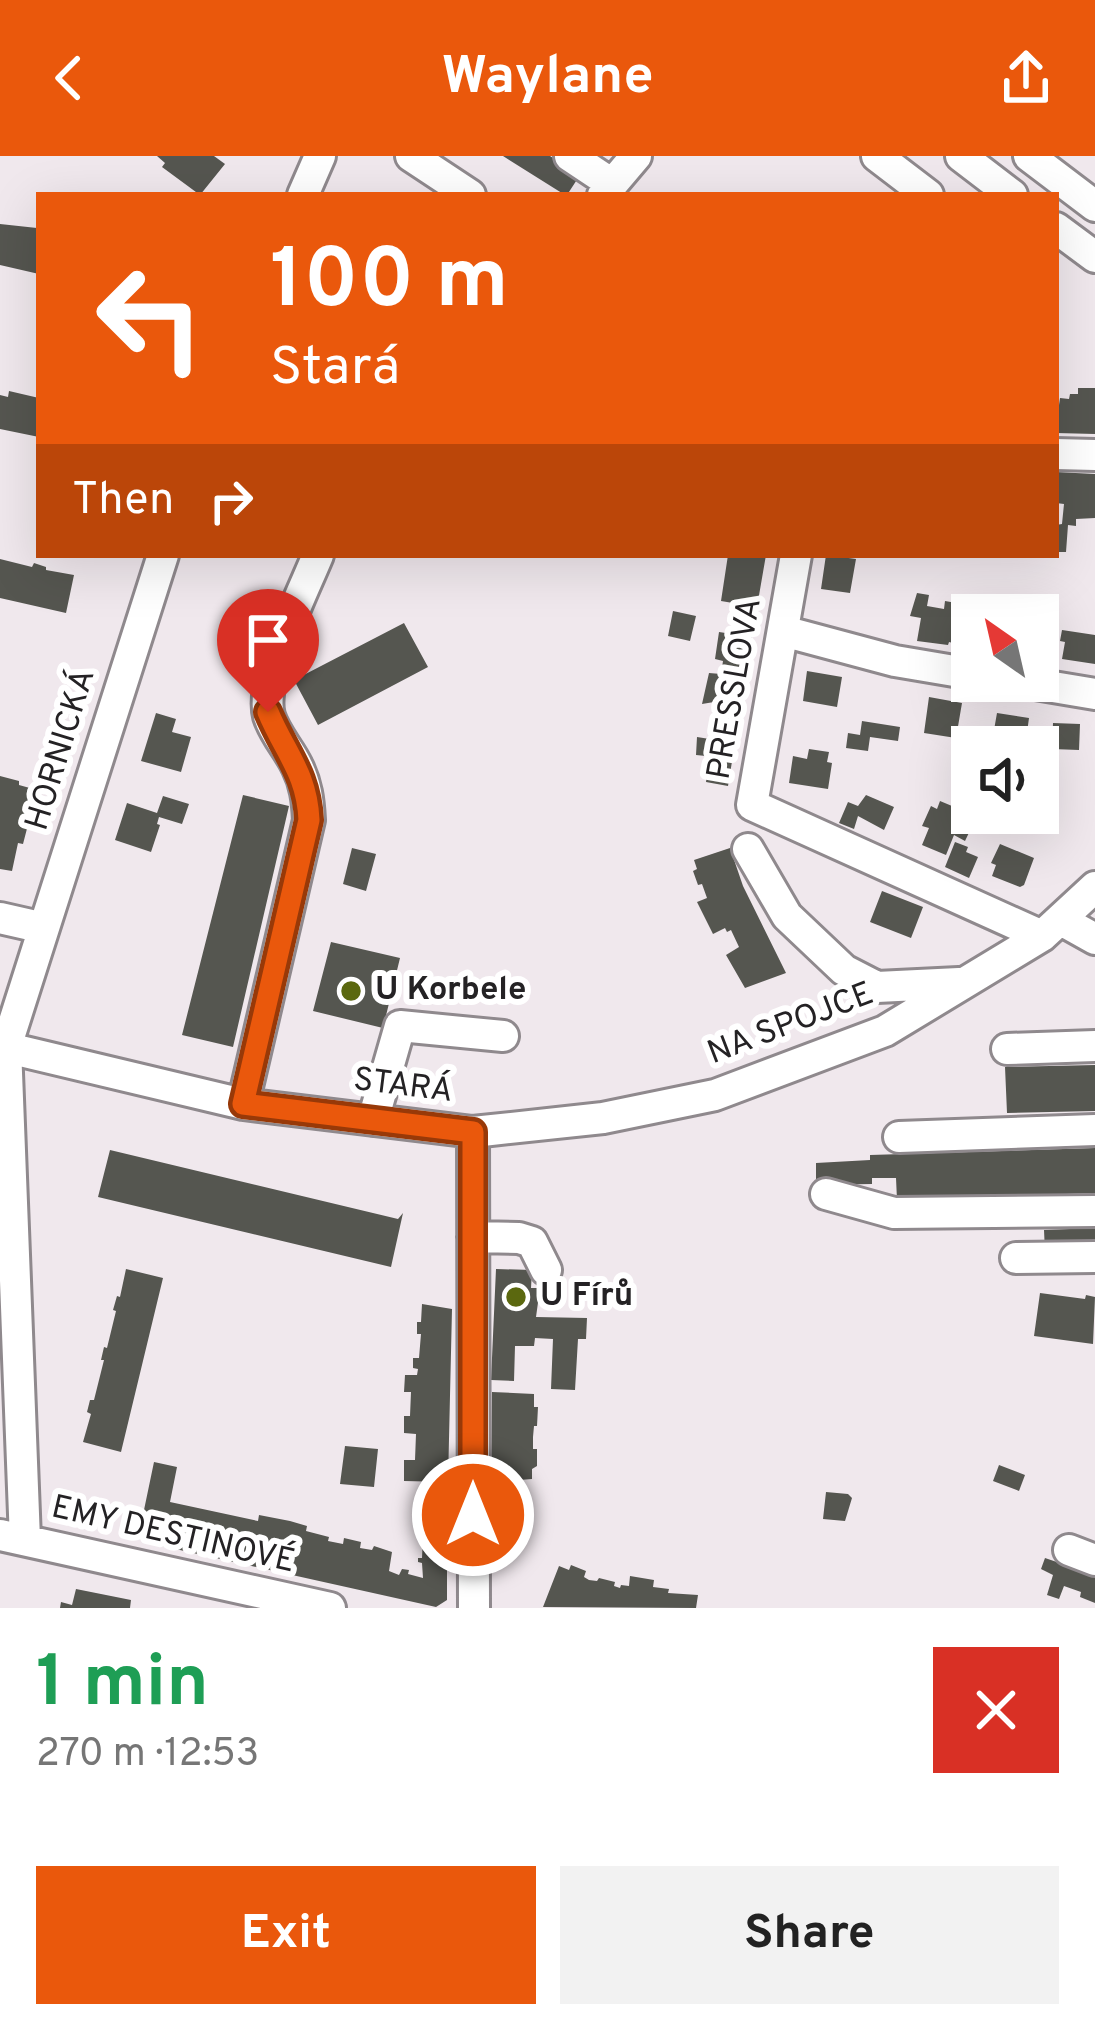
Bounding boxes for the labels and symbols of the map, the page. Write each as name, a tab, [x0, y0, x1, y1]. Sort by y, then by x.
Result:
pin	[217, 589, 319, 712]
north arrow	[951, 594, 1059, 702]
street label: PRESSLOVA	[699, 595, 773, 783]
street label: HORNICKÁ	[17, 664, 106, 836]
place label: U Korbele	[375, 970, 526, 1012]
street label: NA SPOJCE	[702, 974, 880, 1076]
marker: U Korbele	[338, 978, 364, 1004]
street label: STARÁ	[351, 1059, 455, 1114]
place label: U Fírů	[540, 1276, 633, 1318]
marker: U Fírů	[503, 1284, 529, 1310]
position arrow	[410, 1452, 536, 1578]
street label: EMY DESTINOVÉ	[47, 1487, 299, 1584]

